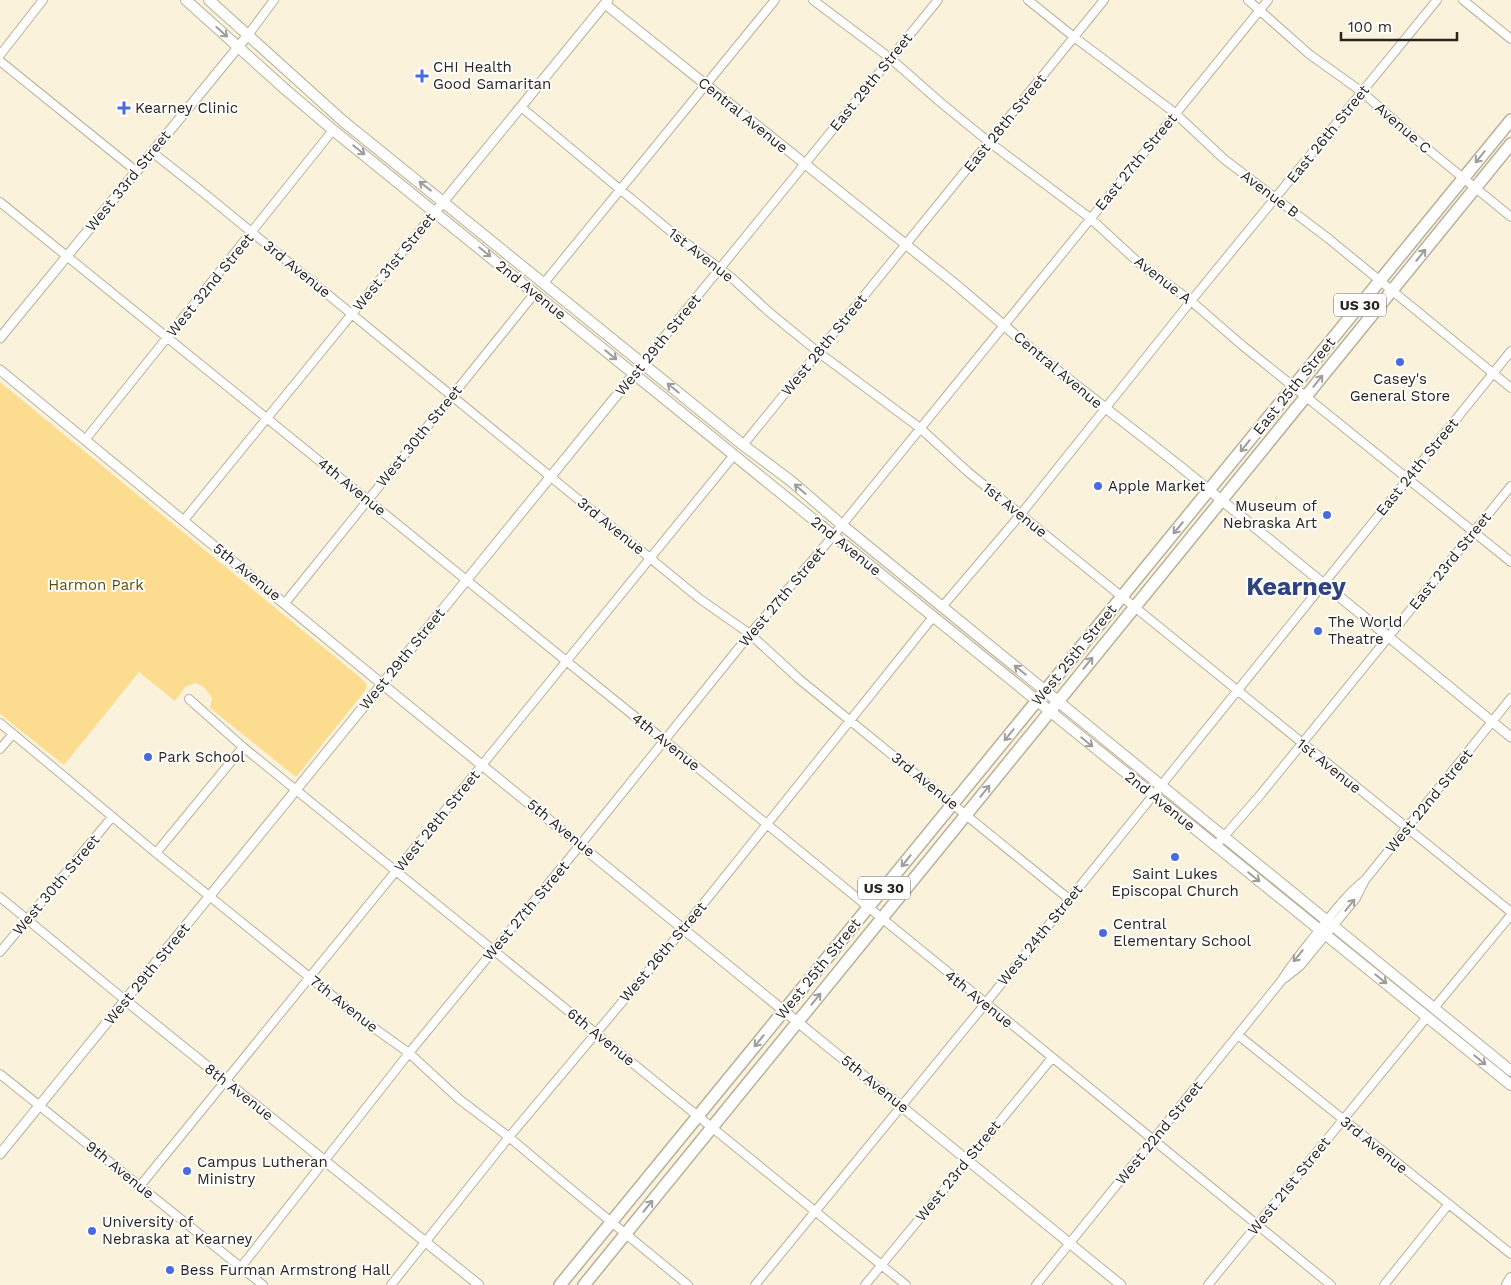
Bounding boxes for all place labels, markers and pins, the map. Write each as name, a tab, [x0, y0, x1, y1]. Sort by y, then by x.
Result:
place label: CHI Health Good Samaritan	[433, 58, 551, 93]
marker: CHI Health Good Samaritan	[415, 69, 429, 83]
place label: Kearney Clinic	[135, 99, 238, 117]
marker: Kearney Clinic	[117, 101, 131, 115]
marker: Casey's General Store	[1394, 356, 1406, 368]
place label: Casey's General Store	[1350, 370, 1450, 405]
place label: Apple Market	[1108, 477, 1206, 495]
marker: Apple Market	[1092, 480, 1104, 492]
place label: Museum of Nebraska Art	[1223, 497, 1318, 532]
marker: Museum of Nebraska Art	[1321, 509, 1333, 521]
place label: The World Theatre	[1328, 613, 1402, 648]
marker: The World Theatre	[1312, 625, 1324, 637]
place label: Park School	[158, 748, 245, 766]
marker: Park School	[142, 751, 154, 763]
marker: Saint Lukes Episcopal Church	[1169, 851, 1181, 863]
place label: Saint Lukes Episcopal Church	[1111, 865, 1239, 900]
place label: Central Elementary School	[1113, 915, 1252, 950]
marker: Central Elementary School	[1097, 927, 1109, 939]
place label: Campus Lutheran Ministry	[197, 1153, 328, 1188]
marker: Campus Lutheran Ministry	[181, 1165, 193, 1177]
place label: University of Nebraska at Kearney	[102, 1213, 253, 1248]
marker: University of Nebraska at Kearney	[86, 1225, 98, 1237]
place label: Bess Furman Armstrong Hall	[180, 1261, 391, 1279]
marker: Bess Furman Armstrong Hall	[164, 1264, 176, 1276]

